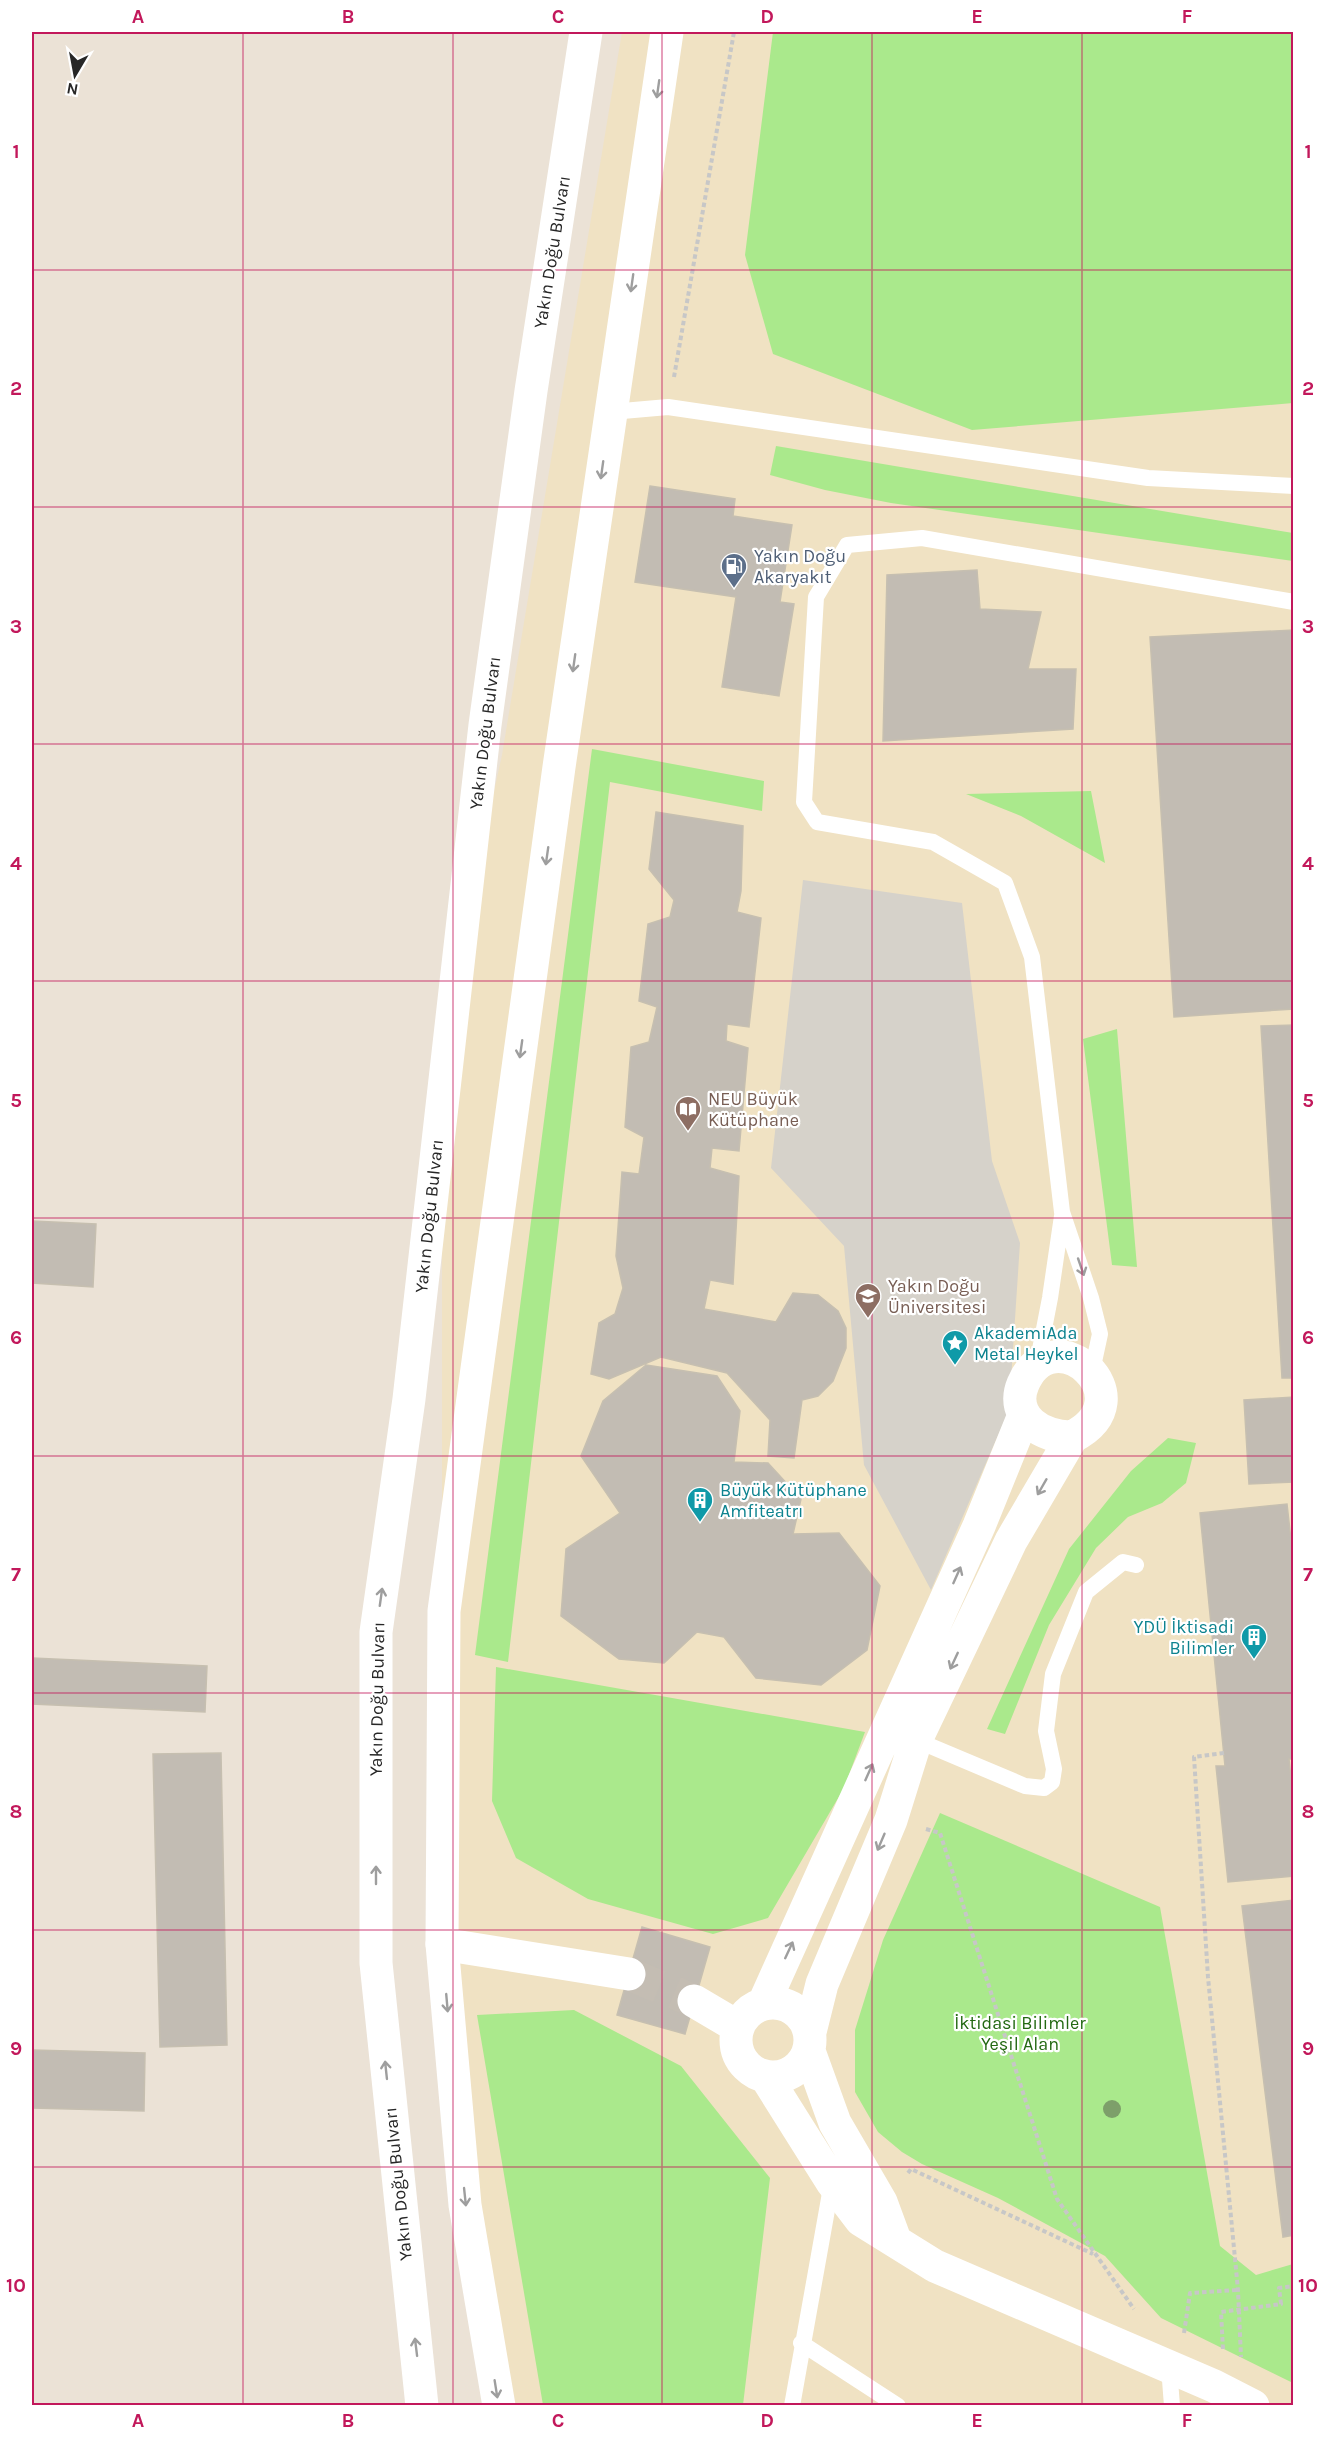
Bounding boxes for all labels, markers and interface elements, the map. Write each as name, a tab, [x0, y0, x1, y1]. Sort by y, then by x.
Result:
text: A	[132, 5, 145, 28]
text: B	[342, 5, 354, 28]
text: C	[552, 5, 564, 28]
text: D	[760, 5, 774, 28]
text: E	[971, 5, 983, 28]
text: F	[1182, 5, 1193, 28]
north arrow	[45, 45, 105, 105]
text: N	[65, 79, 80, 100]
one-way arrow	[653, 79, 664, 99]
text: 1	[12, 140, 20, 163]
text: 1	[1304, 140, 1312, 163]
street label: Yakın Doğu Bulvarı	[529, 174, 575, 330]
one-way arrow	[626, 272, 637, 292]
text: 2	[10, 377, 22, 400]
text: 2	[1302, 377, 1314, 400]
one-way arrow	[597, 459, 608, 479]
place label: Yakın Doğu Akaryakıt	[754, 545, 846, 588]
fuel station icon: Yakın Doğu Akaryakıt	[719, 551, 749, 589]
text: 3	[10, 615, 22, 638]
text: 3	[1302, 615, 1314, 638]
one-way arrow	[569, 652, 580, 672]
street label: Yakın Doğu Bulvarı	[465, 655, 505, 811]
one-way arrow	[542, 845, 553, 865]
text: 4	[10, 852, 22, 875]
text: 4	[1302, 852, 1314, 875]
one-way arrow	[515, 1039, 526, 1058]
place label: NEU Büyük Kütüphane	[708, 1088, 799, 1131]
text: 5	[10, 1089, 22, 1112]
text: 5	[1302, 1089, 1314, 1112]
library icon: NEU Büyük Kütüphane	[673, 1094, 703, 1132]
street label: Yakın Doğu Bulvarı	[410, 1138, 448, 1294]
one-way arrow	[1077, 1257, 1088, 1276]
place label: Yakın Doğu Üniversitesi	[888, 1275, 986, 1318]
school or university icon: Yakın Doğu Üniversitesi	[853, 1281, 883, 1319]
place label: AkademiAda Metal Heykel	[974, 1322, 1079, 1365]
text: 6	[10, 1326, 22, 1349]
text: 6	[1302, 1326, 1314, 1349]
place icon: AkademiAda Metal Heykel	[940, 1328, 970, 1366]
one-way arrow	[1036, 1478, 1048, 1495]
place label: Büyük Kütüphane Amfiteatrı	[720, 1479, 867, 1522]
building icon: Büyük Kütüphane Amfiteatrı	[685, 1485, 715, 1523]
text: 7	[11, 1563, 21, 1586]
text: 7	[1303, 1563, 1313, 1586]
one-way arrow	[952, 1567, 964, 1585]
one-way arrow	[375, 1587, 386, 1607]
place label: YDÜ İktisadi Bilimler	[1134, 1616, 1234, 1659]
street label: Yakın Doğu Bulvarı	[365, 1622, 389, 1776]
building icon: YDÜ İktisadi Bilimler	[1239, 1622, 1269, 1660]
one-way arrow	[947, 1651, 959, 1669]
one-way arrow	[864, 1764, 875, 1782]
text: 8	[10, 1800, 22, 1823]
text: 8	[1302, 1800, 1314, 1823]
one-way arrow	[875, 1832, 886, 1850]
one-way arrow	[370, 1866, 382, 1886]
one-way arrow	[784, 1942, 795, 1960]
one-way arrow	[442, 1992, 453, 2012]
park label: İktidasi Bilimler Yeşil Alan	[954, 2012, 1086, 2055]
text: 9	[10, 2037, 22, 2060]
text: 9	[1302, 2037, 1314, 2060]
one-way arrow	[380, 2060, 391, 2080]
street label: Yakın Doğu Bulvarı	[379, 2106, 417, 2262]
one-way arrow	[460, 2186, 471, 2206]
text: 10	[6, 2274, 26, 2297]
text: 10	[1298, 2274, 1318, 2297]
one-way arrow	[410, 2338, 421, 2358]
one-way arrow	[491, 2379, 502, 2399]
text: A	[132, 2409, 145, 2432]
text: B	[342, 2409, 354, 2432]
text: C	[552, 2409, 564, 2432]
text: D	[760, 2409, 774, 2432]
text: E	[971, 2409, 983, 2432]
text: F	[1182, 2409, 1193, 2432]

